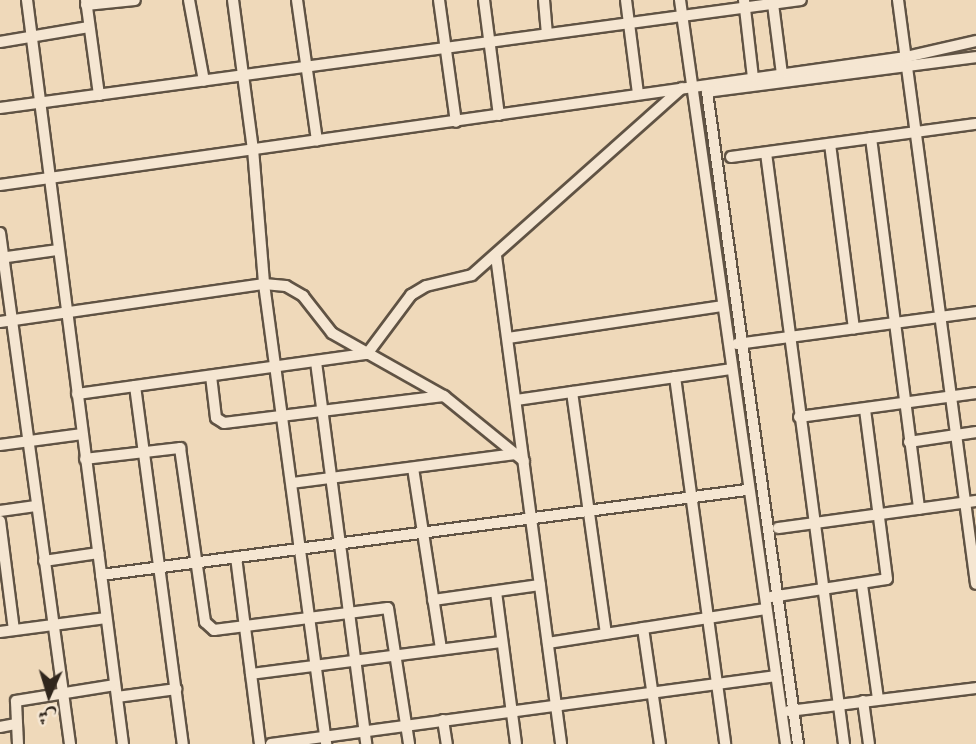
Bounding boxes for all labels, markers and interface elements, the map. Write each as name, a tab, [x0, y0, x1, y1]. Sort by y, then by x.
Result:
north arrow	[14, 660, 84, 730]
text: ش	[37, 703, 58, 729]

